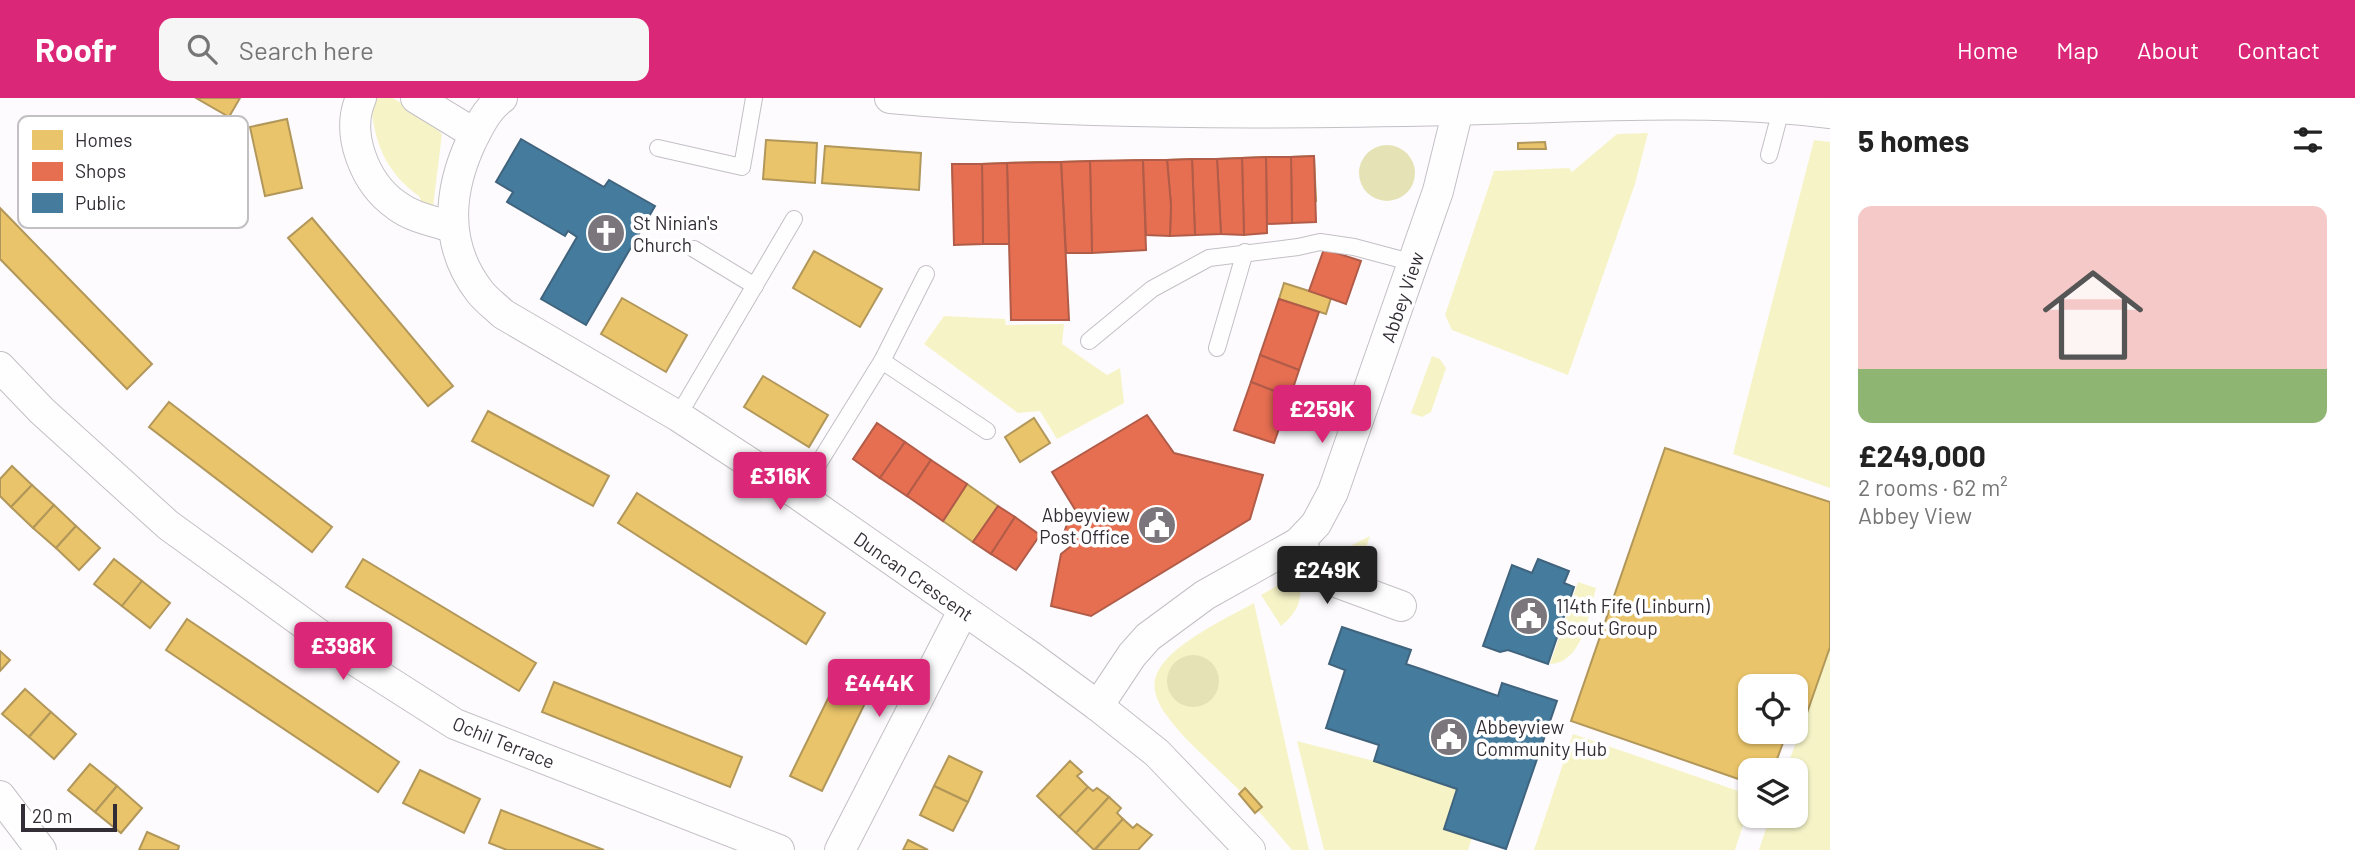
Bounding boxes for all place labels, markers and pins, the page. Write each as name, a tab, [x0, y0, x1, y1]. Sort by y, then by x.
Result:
place label: St Ninian's Church	[633, 211, 718, 256]
church icon: St Ninian's Church	[585, 212, 627, 254]
pin: £259K	[1273, 386, 1371, 445]
pin: £316K	[731, 452, 829, 512]
place label: Abbeyview Post Office	[1039, 503, 1130, 548]
public building icon: Abbeyview Post Office	[1136, 504, 1178, 546]
pin: £249K	[1278, 546, 1376, 606]
place label: 114th Fife (Linburn) Scout Group	[1556, 594, 1711, 639]
public building icon: 114th Fife (Linburn) Scout Group	[1508, 595, 1550, 637]
pin: £398K	[294, 622, 392, 682]
pin: £444K	[830, 660, 928, 719]
place label: Abbeyview Community Hub	[1476, 715, 1607, 760]
public building icon: Abbeyview Community Hub	[1428, 716, 1470, 758]

